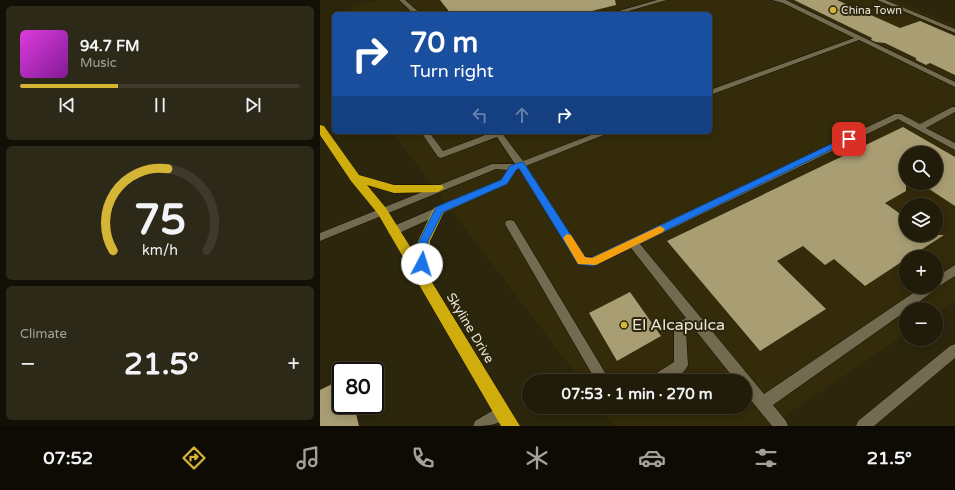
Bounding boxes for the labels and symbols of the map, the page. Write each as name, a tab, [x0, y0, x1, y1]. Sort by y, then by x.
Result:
place label: China Town	[841, 4, 902, 17]
marker: China Town	[828, 5, 838, 15]
pin	[832, 122, 866, 156]
position arrow	[401, 243, 443, 285]
street label: Skyline Drive	[443, 290, 497, 366]
place label: El Alcapulca	[632, 315, 725, 335]
marker: El Alcapulca	[619, 320, 629, 330]
speed limit sign: 80	[332, 362, 384, 414]

